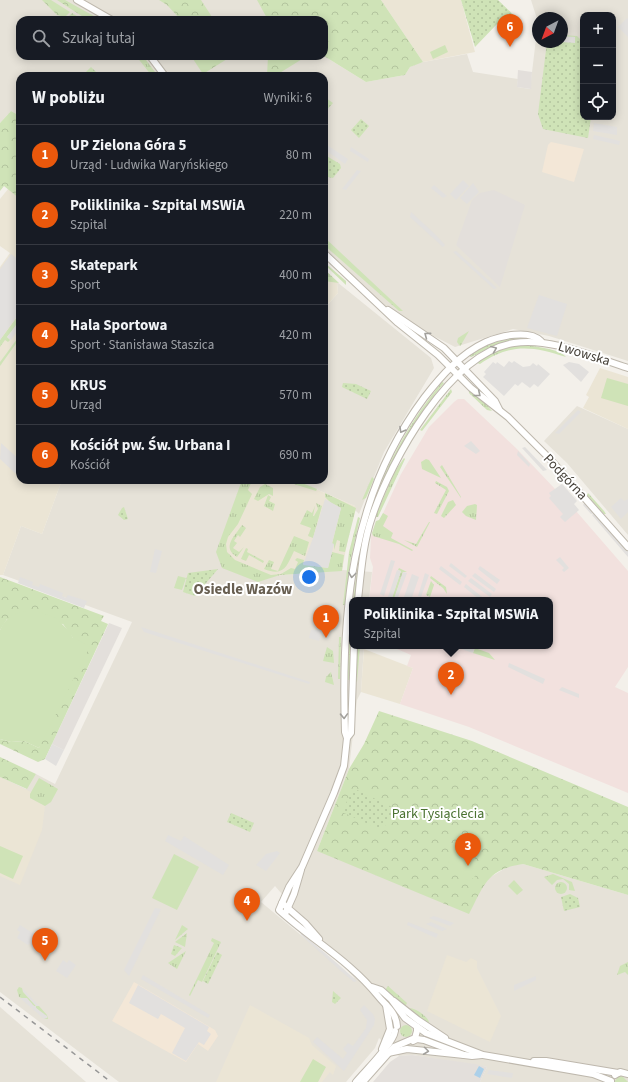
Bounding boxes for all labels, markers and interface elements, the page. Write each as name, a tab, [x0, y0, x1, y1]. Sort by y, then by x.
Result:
north arrow	[532, 12, 568, 48]
map controls	[580, 12, 616, 120]
button: +	[580, 12, 616, 48]
pin: 6	[497, 14, 523, 47]
search box	[16, 16, 328, 60]
icon: search	[30, 27, 52, 49]
text: Szukaj tutaj	[62, 28, 135, 49]
button: −	[580, 48, 616, 84]
button: locate	[580, 84, 616, 120]
text: W pobliżu	[32, 86, 105, 110]
text: Wyniki: 6	[263, 89, 312, 107]
text: UP Zielona Góra 5	[70, 135, 186, 156]
text: 1	[42, 146, 48, 164]
text: 80 m	[286, 146, 312, 164]
text: Urząd · Ludwika Waryńskiego	[70, 156, 228, 174]
text: Poliklinika - Szpital MSWiA	[70, 195, 245, 216]
text: 2	[42, 206, 48, 224]
text: 220 m	[279, 206, 312, 224]
text: Szpital	[70, 216, 107, 234]
text: Skatepark	[70, 255, 138, 276]
text: 3	[42, 266, 48, 284]
text: 400 m	[279, 266, 312, 284]
text: Sport	[70, 276, 100, 294]
text: Hala Sportowa	[70, 315, 168, 336]
text: 4	[42, 326, 48, 344]
text: 420 m	[279, 326, 312, 344]
one-way arrow	[425, 333, 432, 340]
text: Sport · Stanisława Staszica	[70, 336, 214, 354]
street label: Lwowska	[555, 337, 613, 371]
one-way arrow	[490, 346, 497, 354]
text: KRUS	[70, 375, 107, 396]
text: 5	[42, 386, 48, 404]
text: 570 m	[279, 386, 312, 404]
one-way arrow	[473, 389, 480, 396]
text: Urząd	[70, 396, 102, 414]
one-way arrow	[400, 426, 407, 433]
text: Kościół pw. Św. Urbana I	[70, 435, 231, 456]
text: 6	[42, 446, 48, 464]
text: 690 m	[279, 446, 312, 464]
street label: Podgórna	[538, 449, 592, 505]
text: Kościół	[70, 456, 110, 474]
your location	[299, 567, 319, 587]
one-way arrow	[348, 572, 357, 578]
district label: Osiedle Wazów	[194, 579, 293, 600]
popup	[349, 597, 553, 649]
text: Poliklinika - Szpital MSWiA	[364, 604, 538, 625]
pin: 1	[313, 605, 339, 638]
text: Szpital	[364, 625, 400, 643]
pin: 2	[438, 662, 464, 695]
one-way arrow	[340, 713, 348, 719]
park label: Park Tysiąclecia	[392, 804, 484, 824]
pin: 3	[455, 833, 481, 866]
pin: 4	[234, 888, 260, 921]
pin: 5	[32, 928, 58, 961]
one-way arrow	[422, 1046, 429, 1055]

